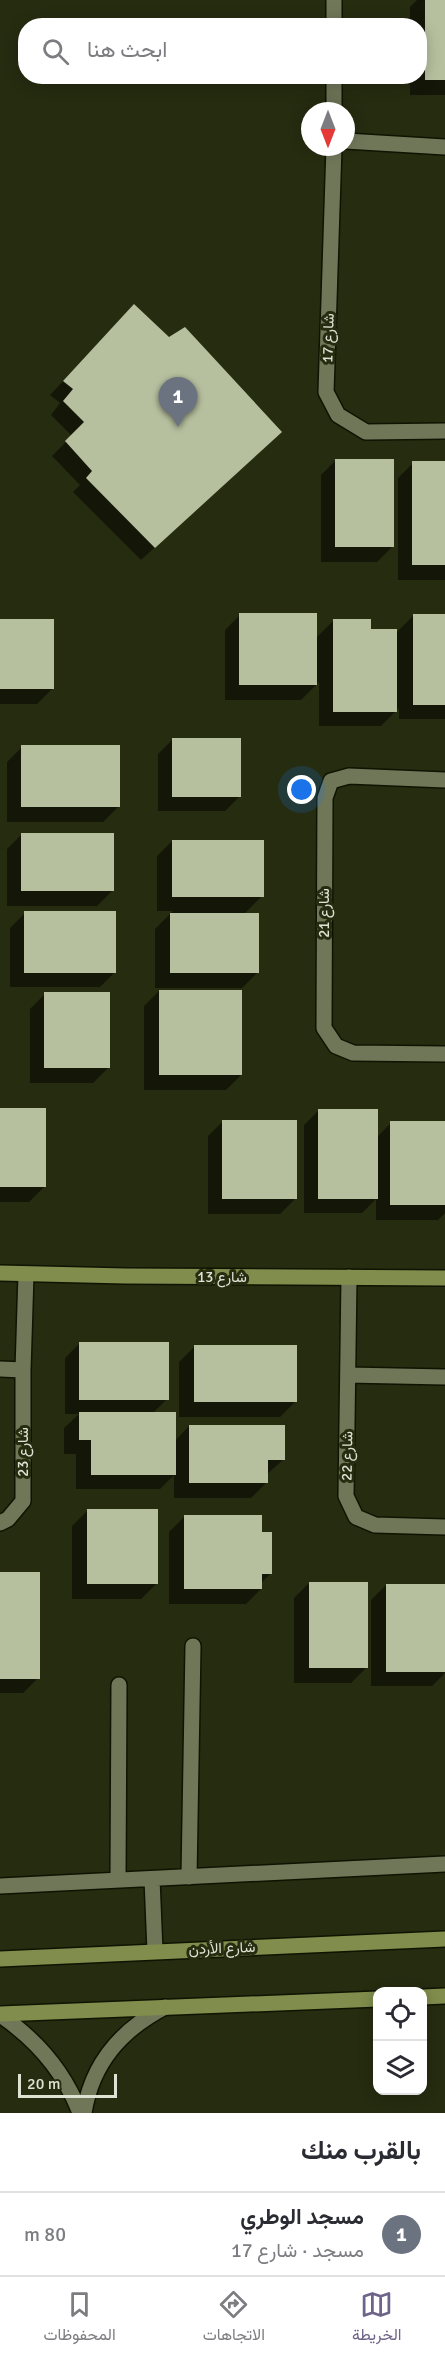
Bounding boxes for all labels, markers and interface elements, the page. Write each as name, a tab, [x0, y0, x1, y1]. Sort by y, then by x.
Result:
search box	[18, 18, 427, 84]
icon: search	[39, 35, 72, 68]
text: ابحث هنا	[87, 36, 167, 63]
north arrow	[301, 102, 355, 156]
street label: شارع 17	[318, 313, 340, 363]
pin: 1	[158, 378, 198, 427]
your location	[287, 775, 316, 804]
street label: شارع 21	[315, 888, 335, 938]
street label: شارع 13	[197, 1268, 247, 1288]
street label: 23 شارع	[14, 1427, 34, 1477]
street label: شارع 22	[338, 1431, 358, 1481]
street label: شارع الأردن	[188, 1938, 256, 1960]
map controls	[373, 1987, 427, 2095]
button: locate	[373, 1987, 427, 2041]
button: layers	[373, 2041, 427, 2095]
scale bar	[18, 2071, 117, 2098]
text: 20 m	[27, 2074, 61, 2094]
text: بالقرب منك	[301, 2135, 421, 2167]
text: مسجد الوطري	[240, 2203, 364, 2230]
text: 80 m	[24, 2222, 66, 2247]
text: 1	[396, 2222, 407, 2247]
text: مسجد · شارع 17	[231, 2238, 364, 2263]
tab: المحفوظات	[44, 2288, 116, 2349]
tab: الاتجاهات	[203, 2288, 265, 2349]
tab: الخريطة	[352, 2288, 401, 2349]

